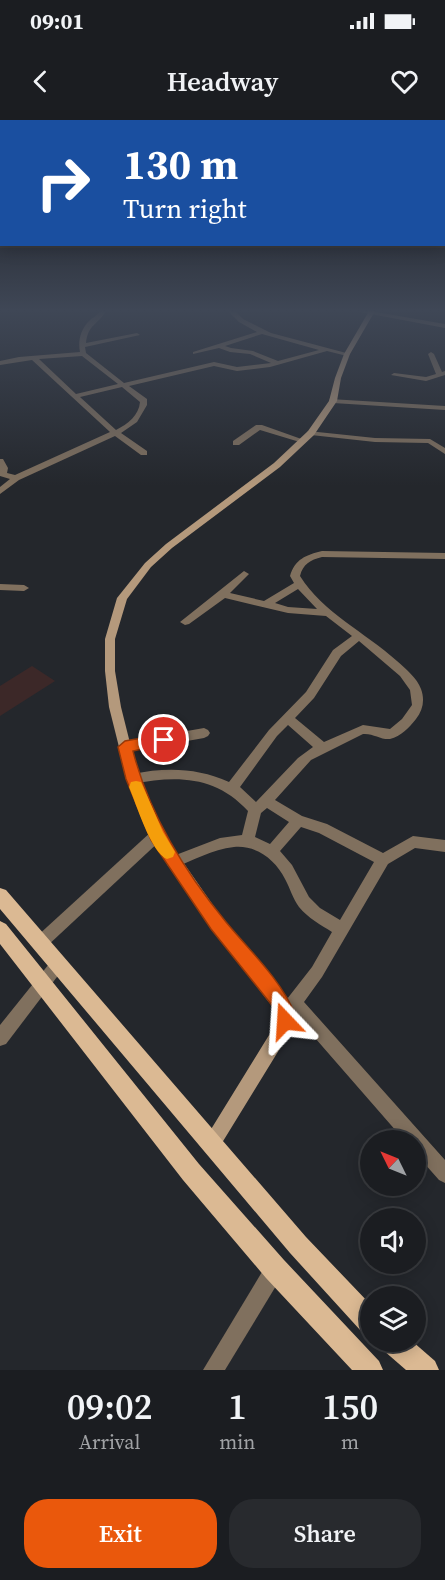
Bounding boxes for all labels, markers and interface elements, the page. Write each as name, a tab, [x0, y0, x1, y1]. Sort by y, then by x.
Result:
text: 09:01	[30, 6, 84, 36]
text: Headway	[167, 63, 278, 100]
icon: back	[24, 65, 57, 98]
icon: heart	[388, 65, 421, 98]
text: 130 m	[123, 135, 238, 193]
icon: right	[24, 144, 102, 222]
text: Turn right	[123, 190, 247, 227]
pin	[138, 714, 189, 765]
icon: arrive	[147, 723, 180, 756]
position arrow	[253, 989, 317, 1053]
north arrow	[360, 1130, 426, 1196]
map controls	[360, 1130, 426, 1352]
button: sound	[360, 1208, 426, 1274]
button: layers	[360, 1286, 426, 1352]
text: 09:02	[67, 1382, 152, 1431]
text: 1	[228, 1382, 247, 1431]
text: 150	[322, 1382, 378, 1431]
text: Arrival	[79, 1428, 140, 1456]
text: min	[219, 1428, 255, 1456]
text: m	[341, 1428, 359, 1456]
button: Exit	[24, 1499, 217, 1568]
button: Share	[229, 1499, 421, 1568]

